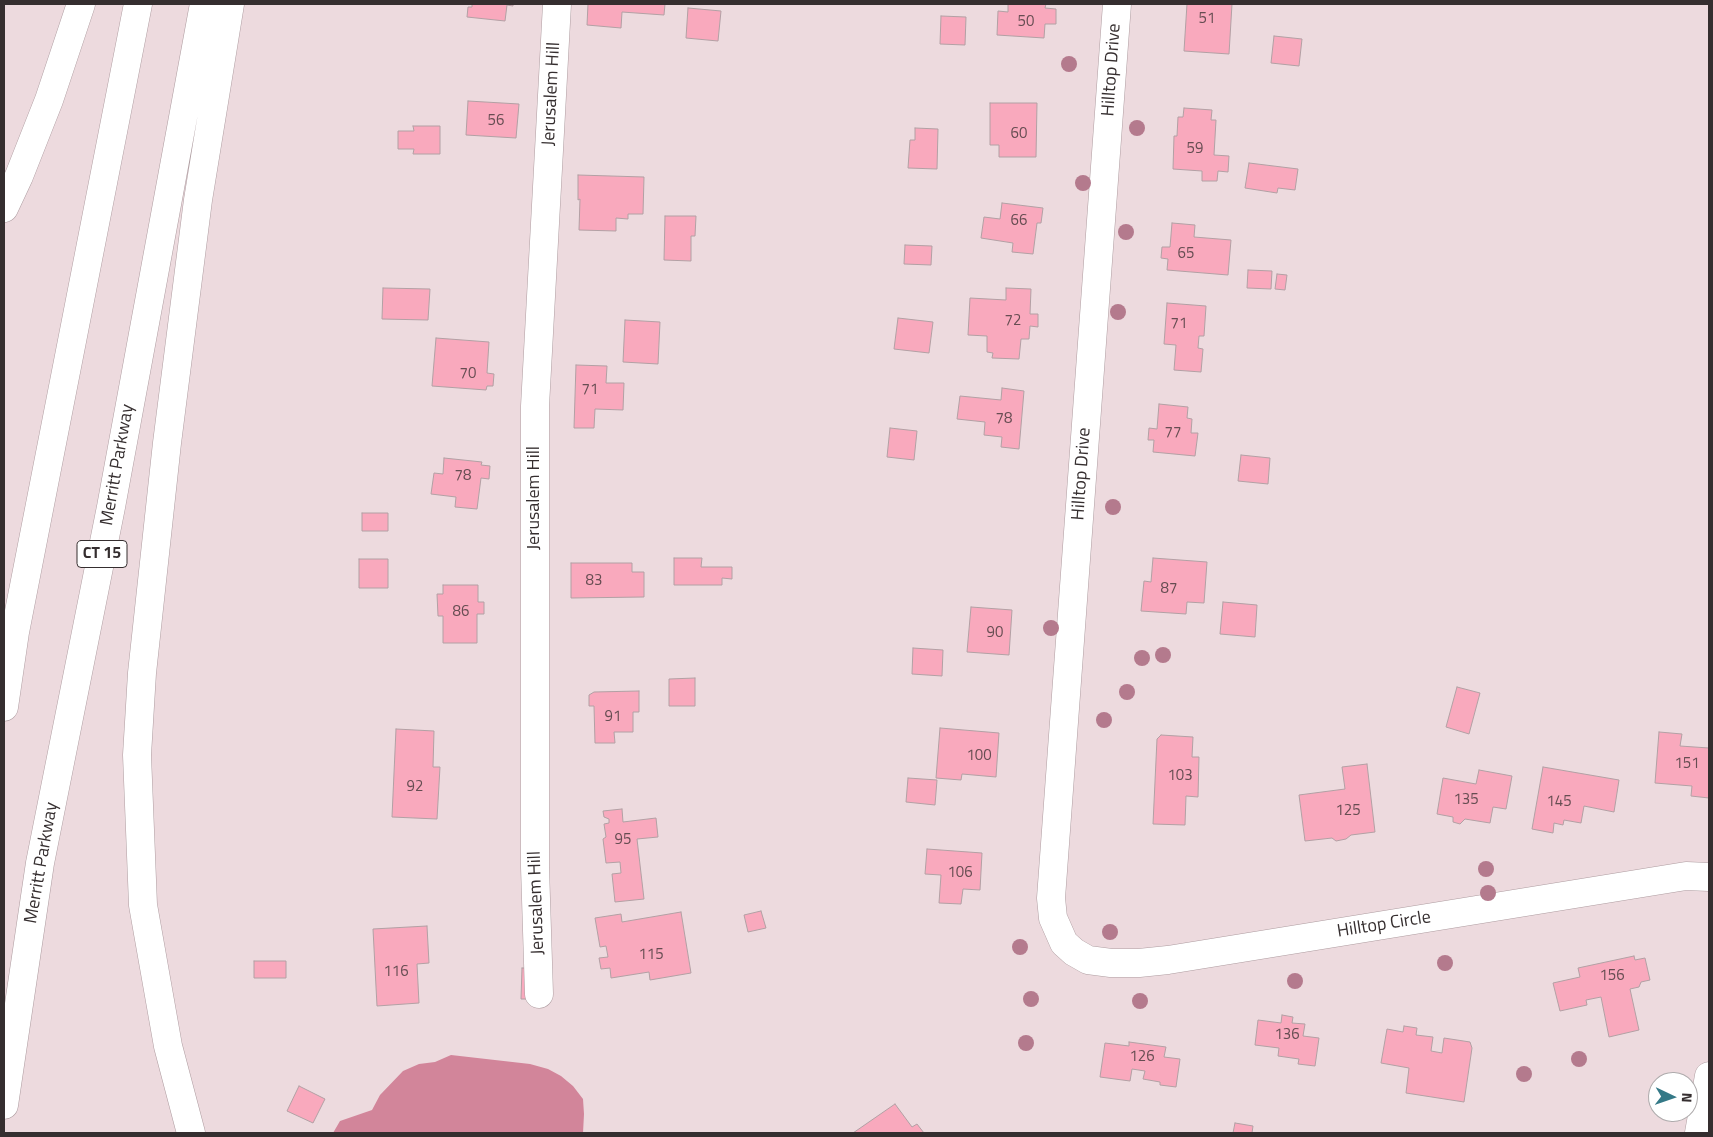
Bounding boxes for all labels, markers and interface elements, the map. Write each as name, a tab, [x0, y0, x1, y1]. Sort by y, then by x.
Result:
house number: 51	[1199, 10, 1215, 28]
house number: 50	[1018, 13, 1034, 31]
street label: Hilltop Drive	[1098, 23, 1126, 117]
street label: Jerusalem Hill	[538, 41, 566, 147]
house number: 56	[488, 112, 504, 130]
house number: 60	[1011, 125, 1027, 143]
house number: 59	[1187, 140, 1203, 158]
house number: 66	[1011, 212, 1027, 230]
house number: 65	[1178, 245, 1194, 263]
house number: 72	[1005, 312, 1021, 330]
house number: 71	[1171, 315, 1187, 333]
house number: 70	[460, 365, 476, 383]
house number: 71	[582, 381, 598, 399]
street label: Merritt Parkway	[97, 403, 139, 527]
house number: 78	[996, 410, 1012, 428]
house number: 77	[1165, 424, 1181, 442]
street label: Hilltop Drive	[1068, 427, 1096, 521]
street label: Jerusalem Hill	[524, 446, 546, 550]
house number: 78	[455, 467, 471, 485]
road number: CT 15	[77, 540, 127, 568]
house number: 83	[586, 572, 602, 590]
house number: 87	[1161, 580, 1177, 598]
house number: 86	[453, 603, 469, 621]
house number: 90	[987, 624, 1003, 642]
house number: 91	[605, 708, 621, 726]
house number: 100	[966, 747, 992, 765]
house number: 151	[1674, 755, 1700, 773]
house number: 103	[1167, 767, 1193, 785]
house number: 92	[407, 778, 423, 796]
house number: 135	[1453, 791, 1479, 809]
house number: 145	[1546, 793, 1572, 811]
street label: Merritt Parkway	[21, 801, 63, 925]
house number: 125	[1335, 802, 1361, 820]
house number: 95	[615, 831, 631, 849]
street label: Jerusalem Hill	[524, 851, 550, 955]
house number: 106	[947, 864, 973, 882]
street label: Hilltop Circle	[1336, 907, 1432, 943]
house number: 115	[638, 946, 664, 964]
house number: 116	[383, 963, 409, 981]
house number: 156	[1599, 967, 1625, 985]
house number: 136	[1274, 1026, 1300, 1044]
house number: 126	[1129, 1048, 1155, 1066]
north arrow	[1648, 1072, 1698, 1122]
text: N	[1677, 1092, 1698, 1103]

